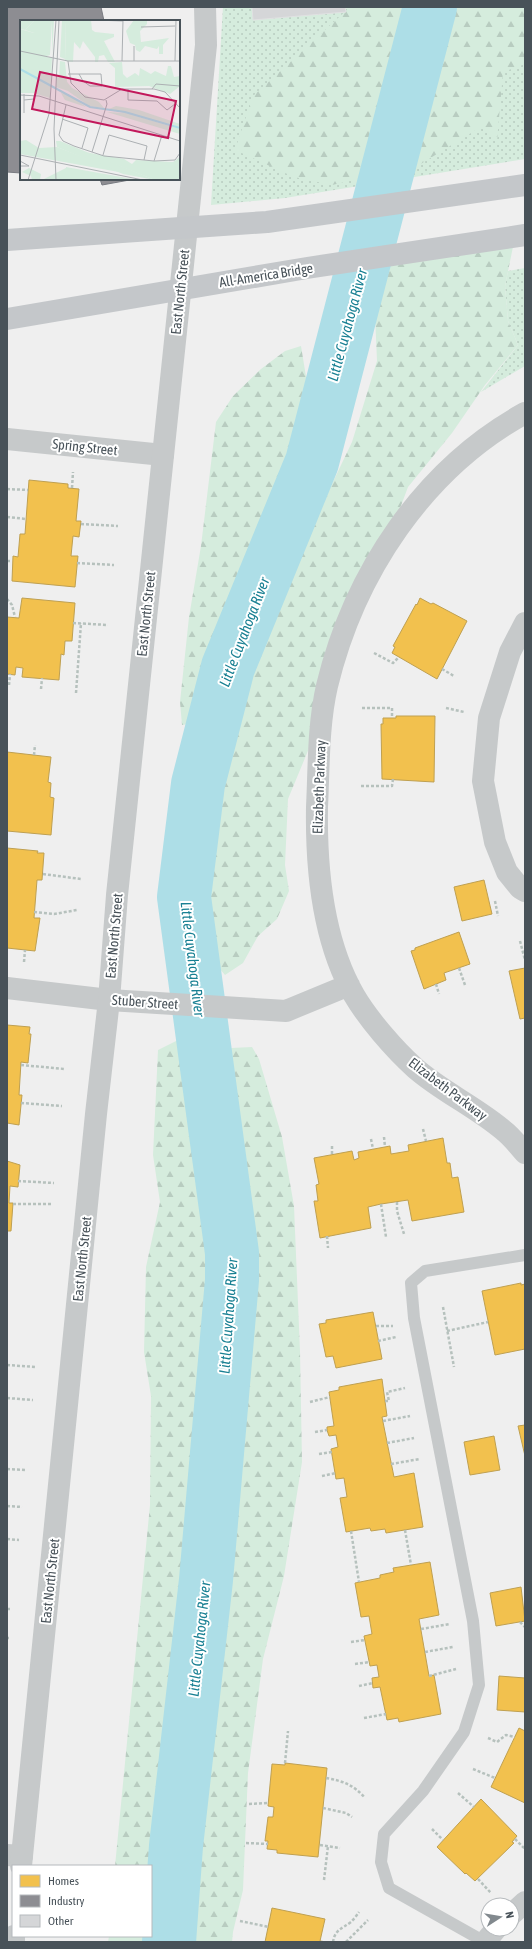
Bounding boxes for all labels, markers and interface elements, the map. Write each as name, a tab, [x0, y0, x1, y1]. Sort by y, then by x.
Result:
inset map	[20, 20, 180, 180]
street label: East North Street	[168, 249, 192, 335]
street label: All-America Bridge	[218, 260, 314, 290]
water label: Little Cuyahoga River	[324, 266, 370, 383]
street label: Spring Street	[52, 436, 118, 458]
street label: East North Street	[134, 571, 158, 657]
water label: Little Cuyahoga River	[215, 574, 273, 689]
street label: Elizabeth Parkway	[309, 739, 329, 834]
street label: East North Street	[102, 893, 126, 979]
water label: Little Cuyahoga River	[178, 900, 209, 1018]
street label: Stuber Street	[111, 992, 179, 1012]
street label: Elizabeth Parkway	[406, 1054, 491, 1124]
street label: East North Street	[70, 1216, 94, 1302]
water label: Little Cuyahoga River	[215, 1257, 241, 1374]
street label: East North Street	[38, 1538, 62, 1624]
water label: Little Cuyahoga River	[184, 1580, 214, 1698]
legend	[12, 1865, 152, 1937]
text: Homes	[48, 1874, 79, 1888]
text: Industry	[48, 1894, 85, 1908]
north arrow	[480, 1897, 520, 1937]
text: N	[503, 1910, 516, 1919]
text: Other	[48, 1914, 74, 1928]

